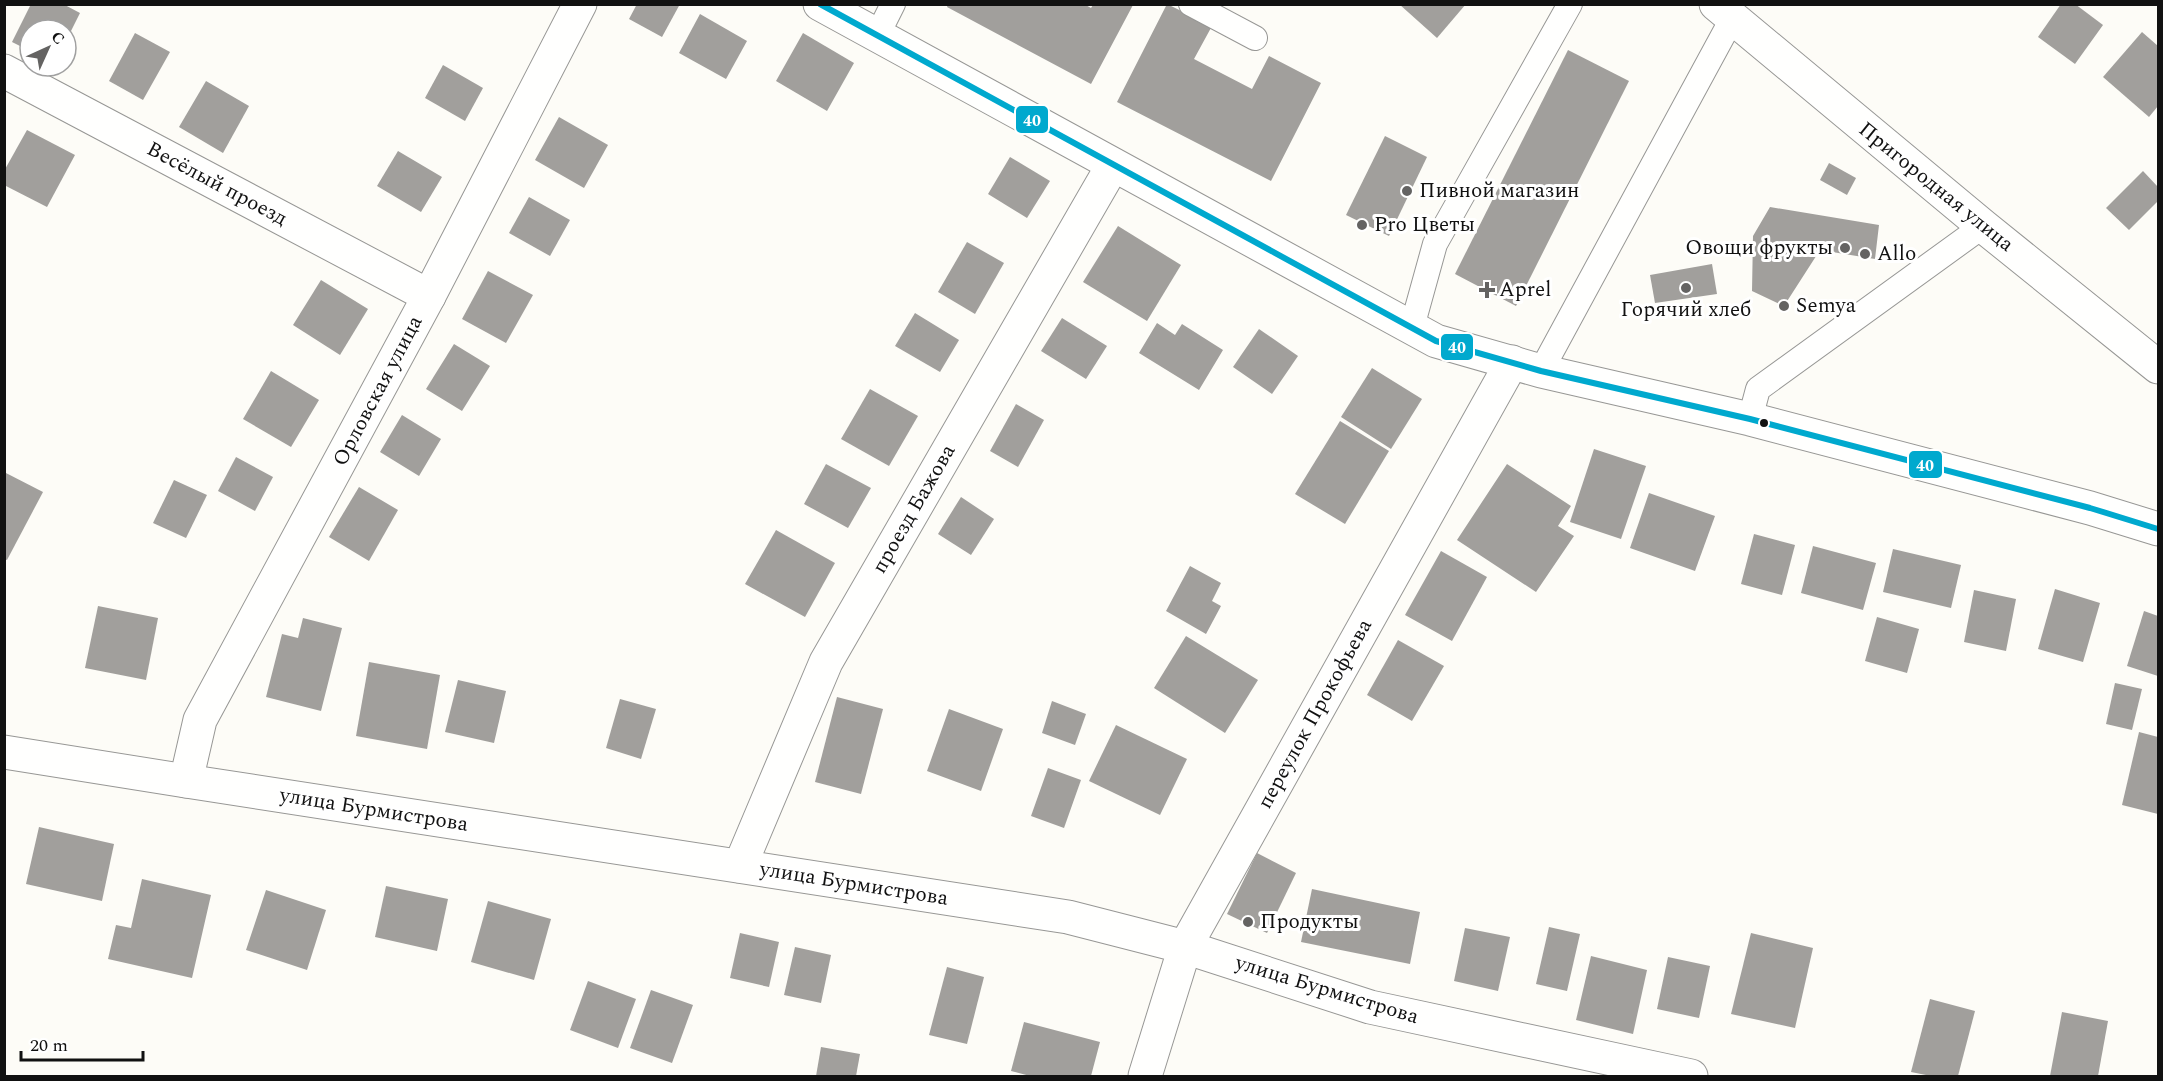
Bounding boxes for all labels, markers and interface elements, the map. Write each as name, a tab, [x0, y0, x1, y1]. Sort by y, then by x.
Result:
north arrow	[18, 18, 78, 78]
text: С	[45, 26, 70, 51]
line badge: 40	[1015, 105, 1049, 134]
text: 40	[1023, 109, 1041, 133]
street label: Пригородная улица	[1851, 114, 2021, 260]
street label: Весёлый проезд	[141, 133, 293, 235]
place label: Пивной магазин	[1419, 175, 1580, 207]
marker: Пивной магазин	[1400, 184, 1414, 198]
place label: Pro Цветы	[1374, 209, 1475, 241]
marker: Pro Цветы	[1355, 218, 1369, 232]
place label: Овощи фрукты	[1685, 232, 1833, 264]
place label: Allo	[1877, 238, 1916, 270]
marker: Овощи фрукты	[1838, 241, 1852, 255]
marker: Allo	[1858, 247, 1872, 261]
place label: Aprel	[1499, 274, 1551, 306]
marker: Горячий хлеб	[1679, 281, 1693, 295]
marker: Aprel	[1480, 283, 1494, 297]
place label: Semya	[1796, 290, 1857, 322]
place label: Горячий хлеб	[1621, 294, 1751, 326]
marker: Semya	[1777, 299, 1791, 313]
street label: Орловская улица	[325, 309, 432, 472]
line badge: 40	[1440, 333, 1474, 361]
text: 40	[1448, 336, 1466, 360]
unlabelled marker	[1758, 417, 1770, 429]
street label: проезд Бажова	[864, 438, 964, 580]
line badge: 40	[1908, 450, 1943, 479]
text: 40	[1916, 454, 1934, 478]
street label: переулок Прокофьева	[1249, 612, 1381, 815]
street label: улица Бурмистрова	[276, 779, 471, 841]
street label: улица Бурмистрова	[756, 853, 951, 915]
place label: Продукты	[1260, 906, 1359, 938]
marker: Продукты	[1241, 915, 1255, 929]
street label: улица Бурмистрова	[1230, 947, 1423, 1033]
scale bar	[21, 1024, 142, 1062]
text: 20 m	[30, 1032, 68, 1059]

